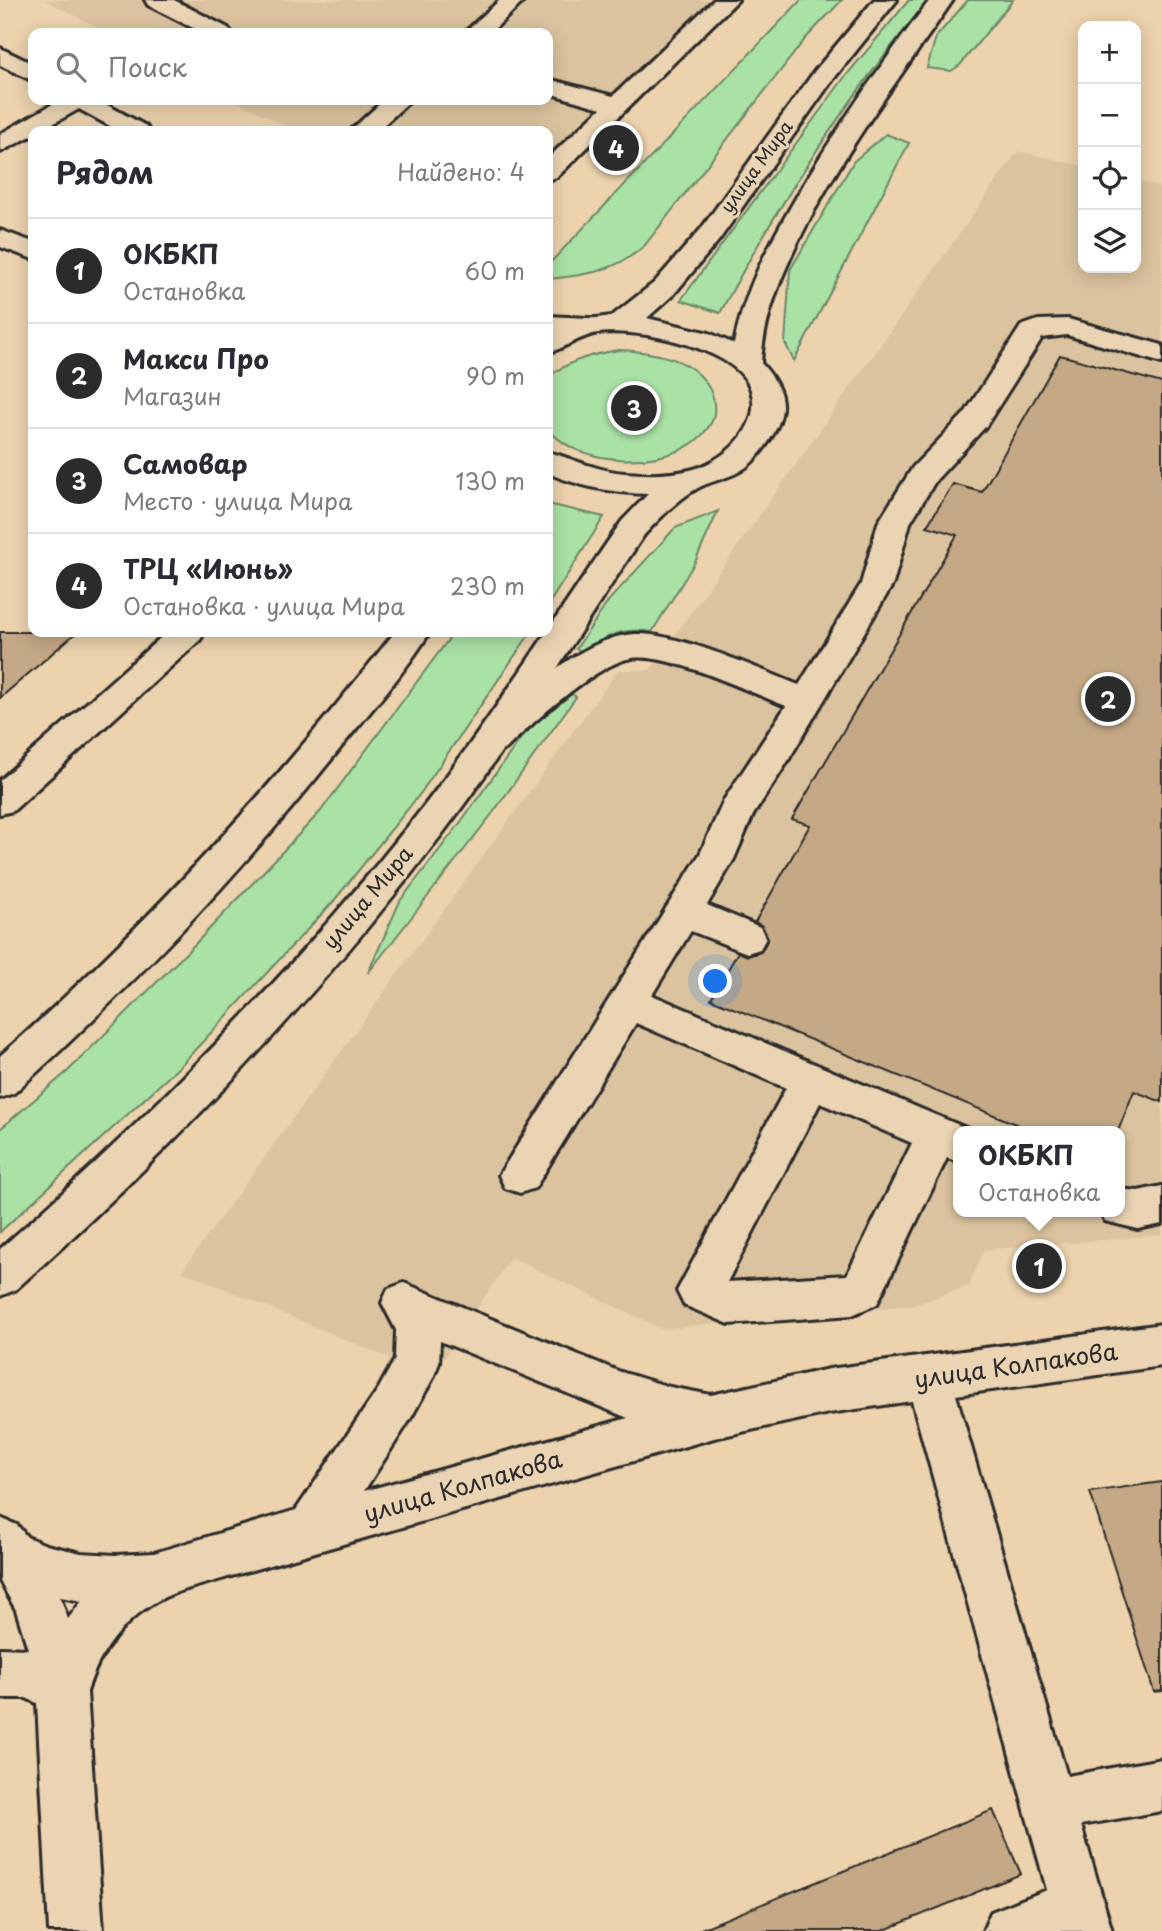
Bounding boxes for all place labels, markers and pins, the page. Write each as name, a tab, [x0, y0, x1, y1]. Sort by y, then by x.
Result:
pin: 4	[593, 122, 639, 174]
pin: 3	[611, 382, 657, 434]
pin: 2	[1085, 673, 1131, 725]
pin: 1	[1016, 1240, 1062, 1292]

